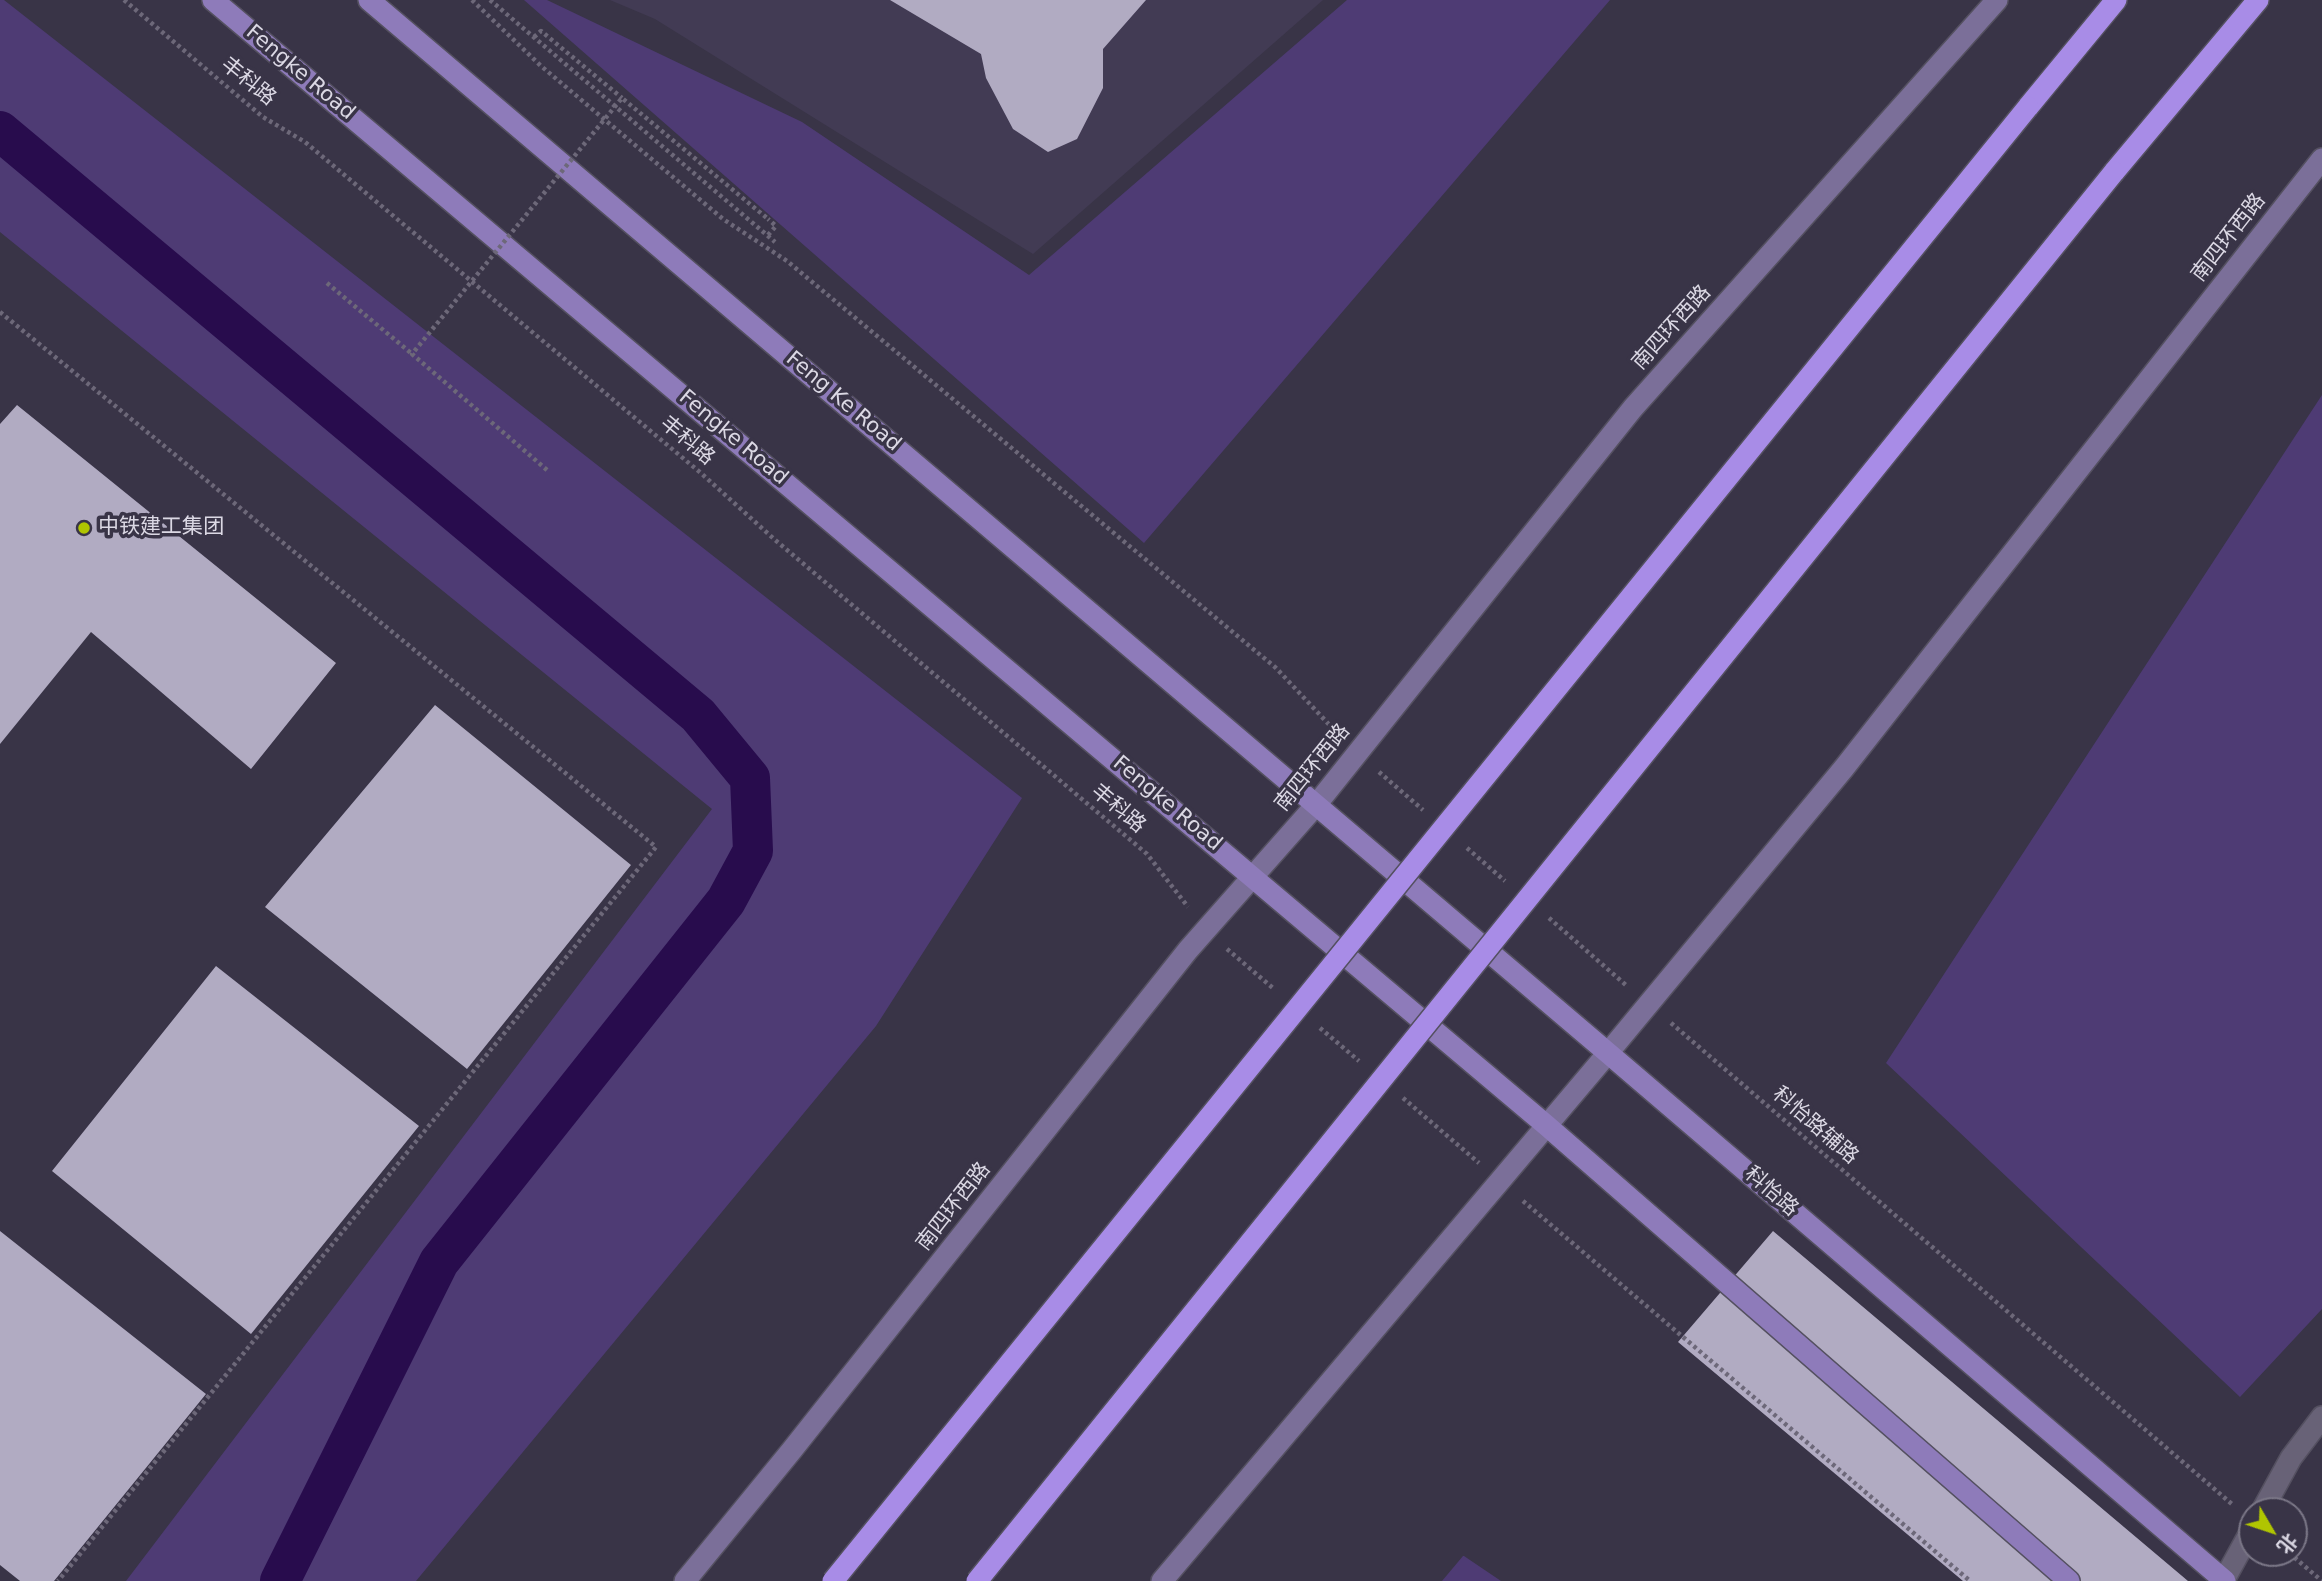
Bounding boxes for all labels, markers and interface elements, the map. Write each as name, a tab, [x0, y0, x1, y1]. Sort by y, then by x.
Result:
street label: Fengke Road	[241, 20, 359, 126]
street label: 丰科路	[216, 52, 280, 112]
street label: 南四环西路	[2187, 189, 2271, 287]
street label: 南四环西路	[1628, 281, 1716, 375]
street label: Feng Ke Road	[780, 347, 906, 457]
street label: Fengke Road	[674, 385, 792, 491]
street label: 丰科路	[655, 411, 719, 471]
place label: 中铁建工集团	[98, 515, 224, 541]
marker: 中铁建工集团	[76, 520, 92, 536]
street label: 南四环西路	[1270, 719, 1356, 817]
street label: Fengke Road	[1108, 751, 1226, 857]
street label: 丰科路	[1086, 779, 1150, 839]
street label: 科怡路辅路	[1767, 1082, 1863, 1170]
street label: 南四环西路	[912, 1158, 996, 1256]
street label: 科怡路	[1739, 1162, 1803, 1222]
north arrow	[2238, 1497, 2308, 1567]
text: 北	[2273, 1530, 2302, 1558]

